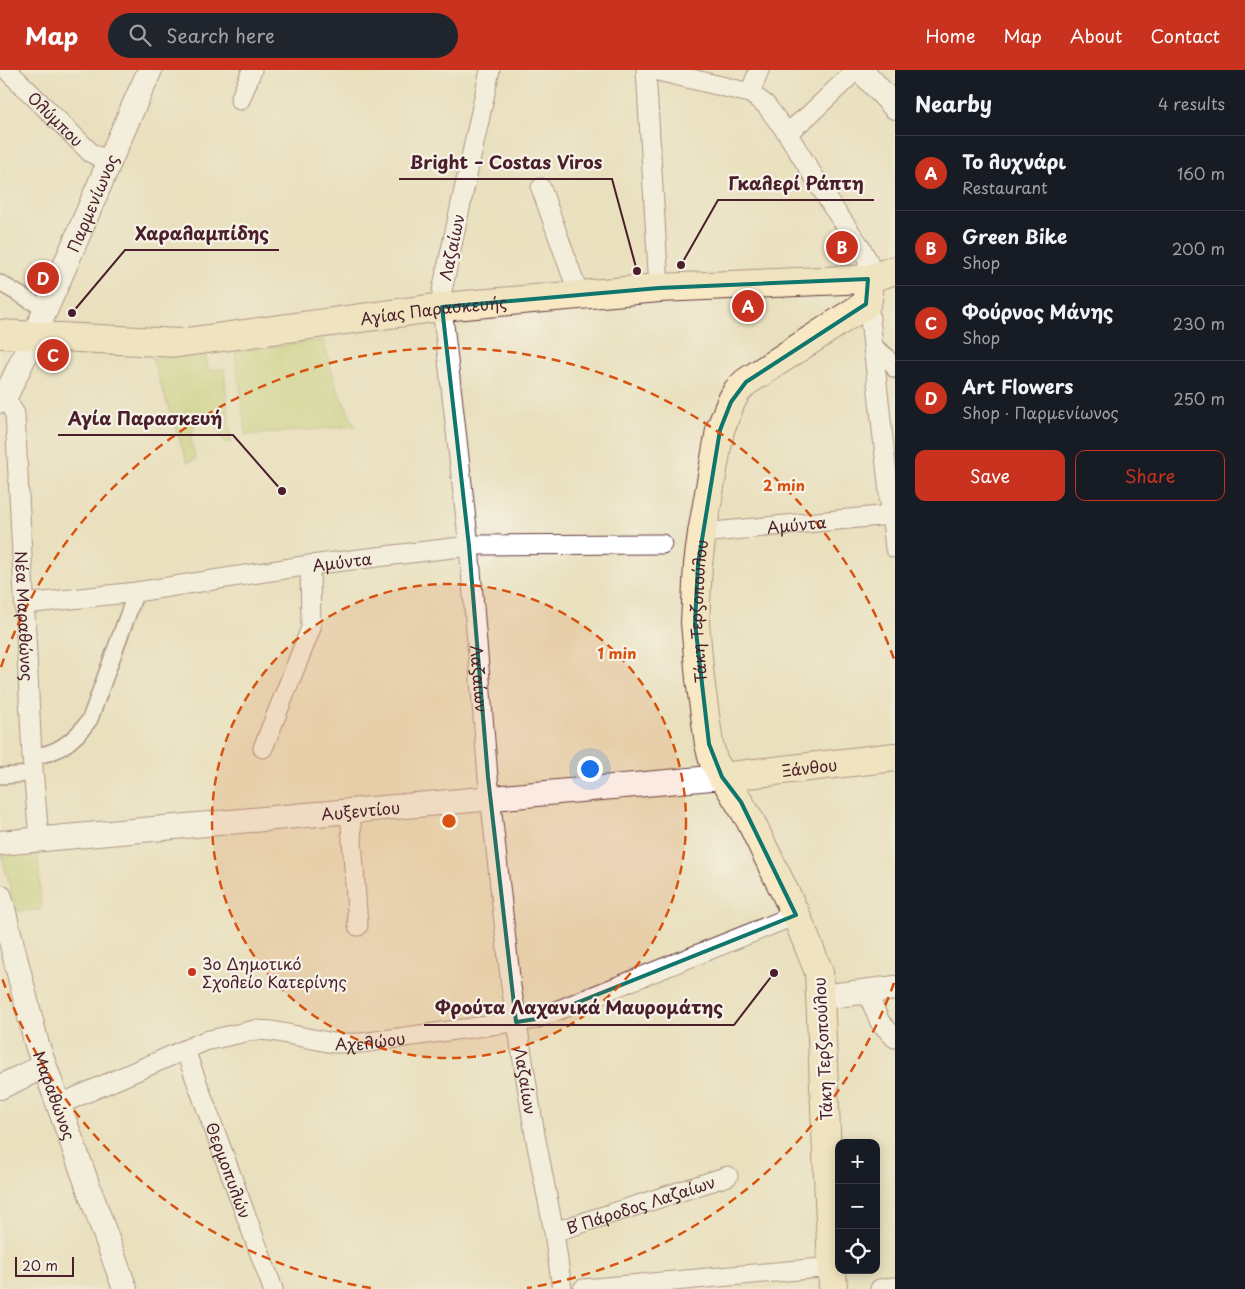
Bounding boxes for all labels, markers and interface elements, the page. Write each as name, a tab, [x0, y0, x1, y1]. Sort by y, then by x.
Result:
search box	[108, 13, 458, 58]
text: Map	[25, 17, 78, 53]
icon: search	[126, 21, 154, 49]
text: Search here	[166, 21, 275, 49]
text: Home	[925, 22, 975, 49]
text: Map	[1003, 22, 1042, 49]
text: About	[1070, 22, 1122, 49]
text: Contact	[1150, 22, 1220, 49]
street label: Ολύμπου	[23, 85, 89, 152]
text: Nearby	[915, 87, 992, 119]
text: 4 results	[1158, 91, 1225, 115]
callout: Bright – Costas Viros	[399, 146, 612, 179]
text: Το λυχνάρι	[962, 147, 1066, 175]
text: Bright – Costas Viros	[410, 148, 603, 175]
street label: Παρμενίωνος	[60, 150, 123, 256]
text: A	[925, 161, 937, 185]
text: 160 m	[1177, 161, 1225, 185]
callout: Γκαλερί Ράπτη	[718, 167, 874, 200]
text: Γκαλερί Ράπτη	[728, 169, 864, 196]
text: Restaurant	[962, 175, 1048, 199]
street label: Λαζαίων	[432, 212, 470, 282]
callout: Χαραλαμπίδης	[125, 217, 279, 250]
text: Χαραλαμπίδης	[135, 219, 269, 246]
text: Green Bike	[962, 222, 1067, 250]
pin: B	[826, 228, 858, 266]
text: B	[926, 236, 936, 260]
text: 200 m	[1172, 236, 1225, 260]
text: Shop	[962, 250, 1000, 274]
pin: D	[27, 259, 59, 297]
pin: A	[732, 287, 764, 325]
street label: Αγίας Παρασκευής	[358, 289, 508, 330]
text: Φούρνος Μάνης	[962, 297, 1113, 325]
text: C	[925, 311, 937, 335]
text: 230 m	[1173, 311, 1225, 335]
text: Shop	[962, 325, 1000, 349]
pin: C	[37, 336, 69, 374]
text: Art Flowers	[962, 372, 1073, 400]
text: D	[925, 386, 937, 410]
text: 250 m	[1174, 386, 1225, 410]
text: Shop · Παρμενίωνος	[962, 400, 1119, 424]
callout: Αγία Παρασκευή	[58, 402, 233, 435]
text: Αγία Παρασκευή	[67, 404, 222, 431]
button: Save	[915, 450, 1065, 501]
button: Share	[1075, 450, 1225, 501]
text: 2 min	[763, 473, 805, 496]
street label: Αμύντα	[766, 509, 828, 539]
street label: Τάκη Τερζοπούλου	[683, 538, 713, 684]
street label: Αμύντα	[311, 546, 374, 577]
street label: Νέα Μαραθώνος	[10, 550, 40, 682]
text: 1 min	[598, 641, 636, 664]
street label: Λαζαίων	[465, 644, 495, 713]
street label: Ξάνθου	[780, 752, 838, 782]
your location	[577, 756, 603, 782]
street label: Αυξεντίου	[320, 794, 401, 826]
centre of rings	[440, 812, 458, 830]
place label: 3ο Δημοτικό Σχολείο Κατερίνης	[202, 951, 347, 993]
marker: 3ο Δημοτικό Σχολείο Κατερίνης	[186, 966, 198, 978]
street label: Τάκη Τερζοπούλου	[806, 977, 838, 1121]
callout: Φρούτα Λαχανικά Μαυρομάτης	[424, 992, 734, 1025]
text: Φρούτα Λαχανικά Μαυρομάτης	[435, 993, 723, 1020]
street label: Αχελώου	[335, 1025, 407, 1055]
street label: Λαζαίων	[509, 1046, 544, 1116]
street label: Μαραθώνος	[28, 1047, 82, 1143]
street label: Θερμοπυλών	[201, 1119, 258, 1222]
map controls	[835, 1139, 880, 1274]
button: +	[835, 1139, 880, 1184]
street label: Β΄ Πάροδος Λαζαίων	[563, 1169, 718, 1239]
button: −	[835, 1184, 880, 1229]
button: locate	[835, 1229, 880, 1274]
scale bar	[15, 1254, 74, 1277]
text: 20 m	[22, 1255, 58, 1276]

